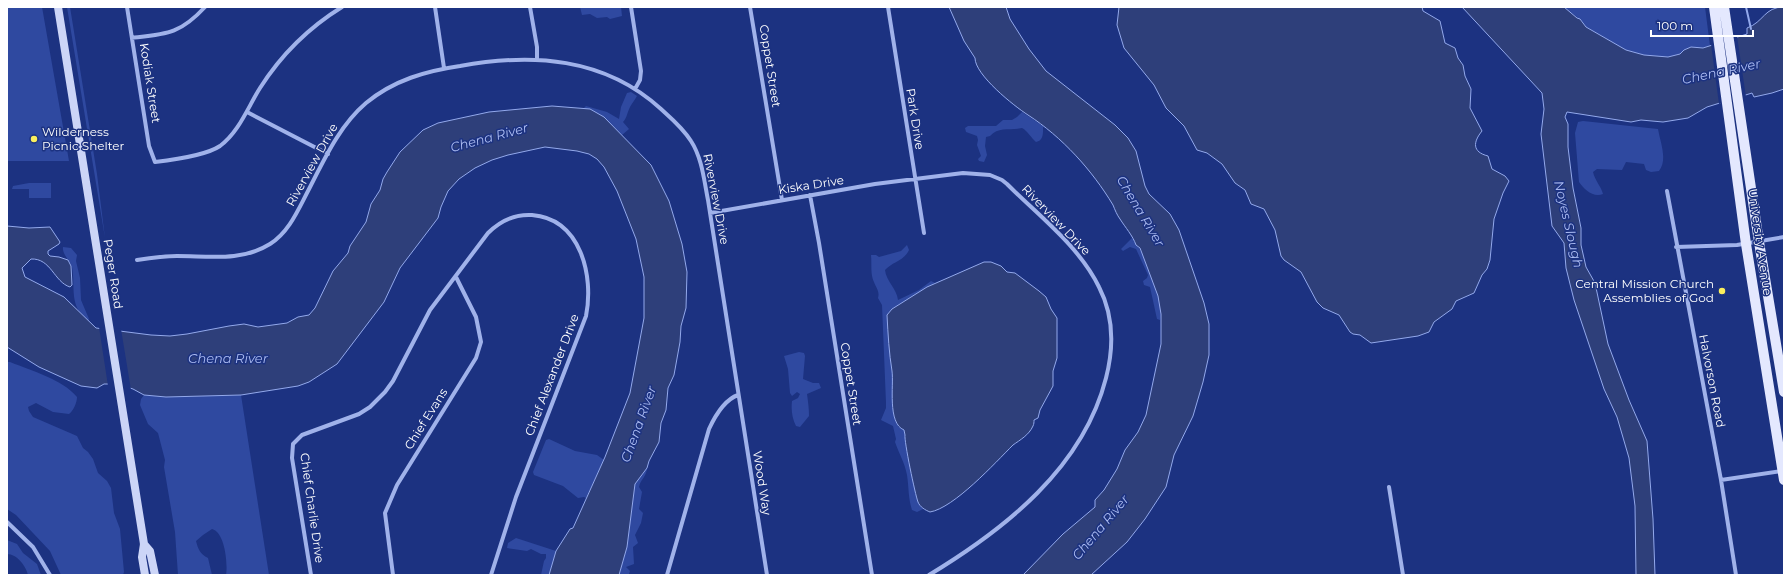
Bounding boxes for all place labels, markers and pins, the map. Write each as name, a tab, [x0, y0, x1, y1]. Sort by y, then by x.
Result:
place label: Wilderness Picnic Shelter	[42, 124, 125, 153]
marker: Wilderness Picnic Shelter	[29, 134, 39, 144]
place label: Central Mission Church Assemblies of God	[1575, 276, 1714, 305]
marker: Central Mission Church Assemblies of God	[1717, 286, 1727, 296]

